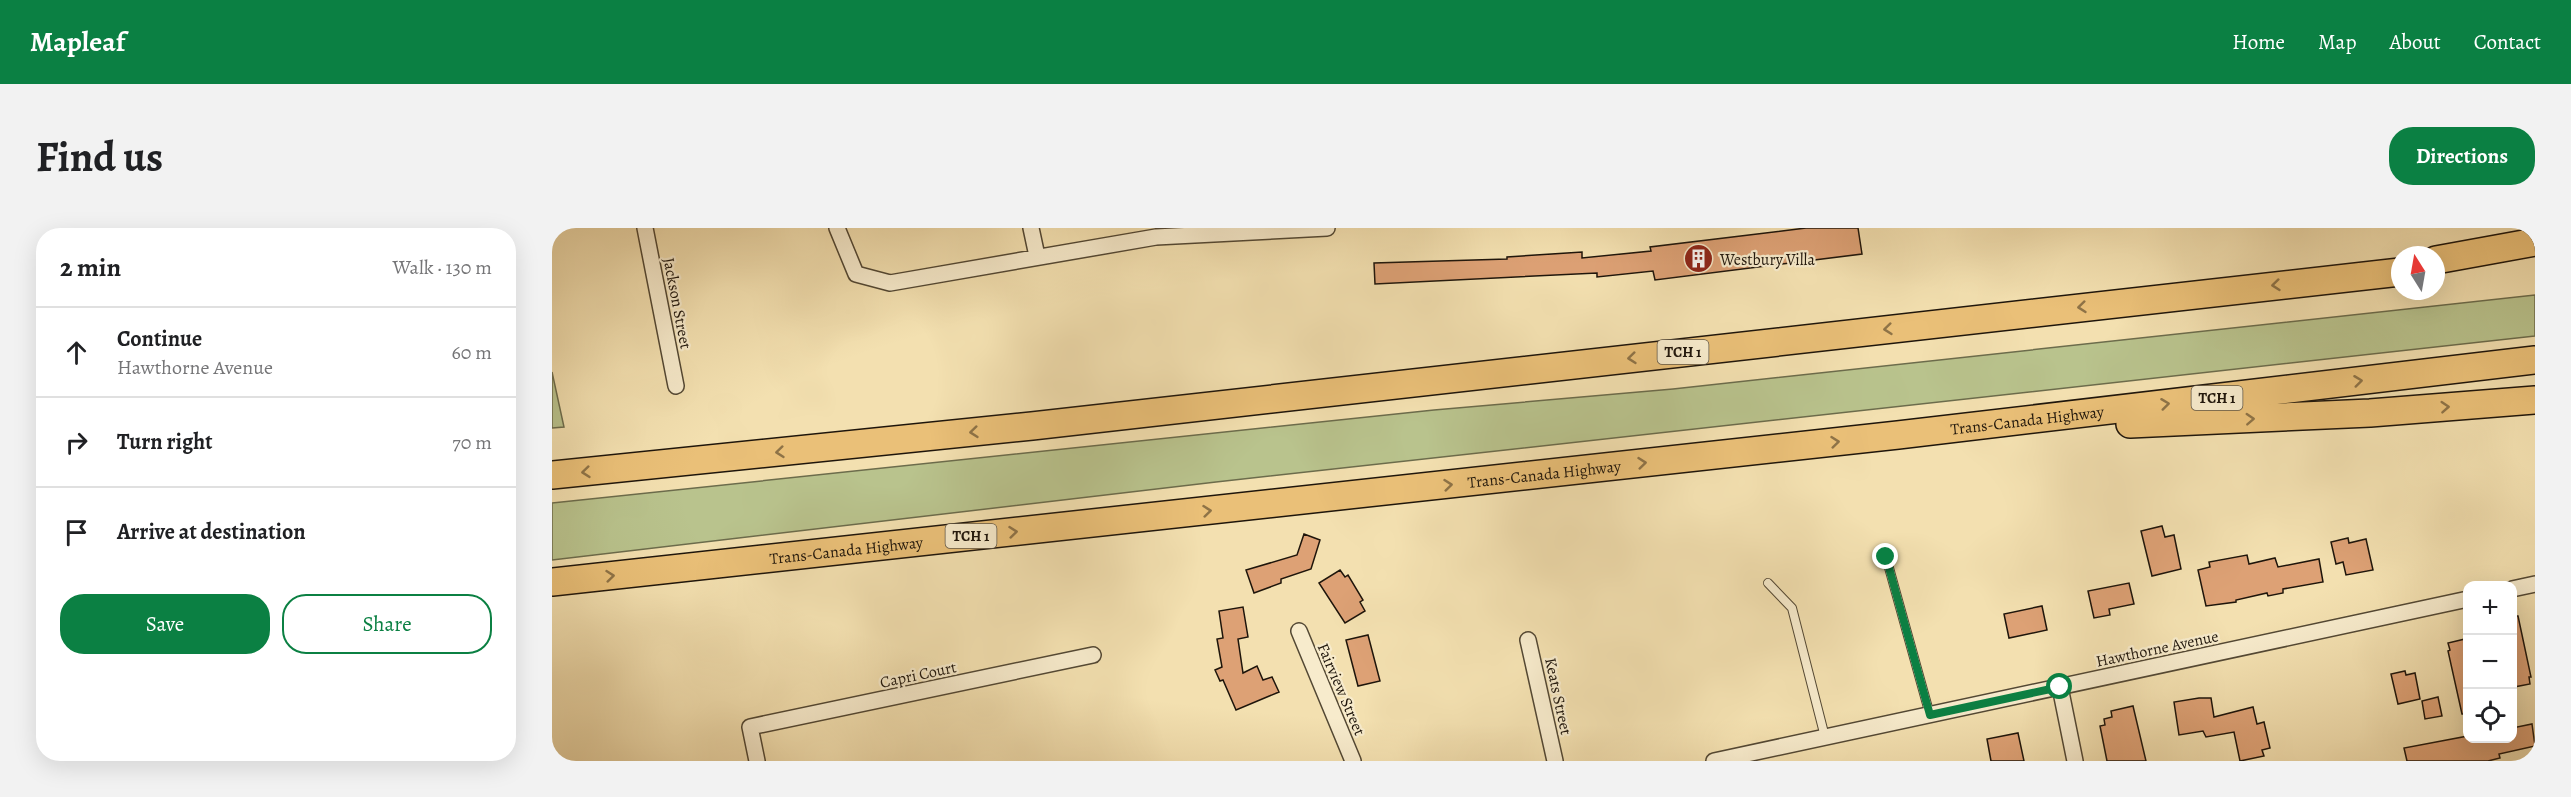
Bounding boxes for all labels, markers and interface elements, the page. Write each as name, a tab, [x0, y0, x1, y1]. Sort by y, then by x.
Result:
text: Mapleaf	[30, 23, 125, 61]
text: Home	[2232, 28, 2285, 56]
text: Map	[2318, 28, 2356, 56]
text: About	[2389, 28, 2441, 56]
text: Contact	[2474, 28, 2541, 56]
button: Directions	[2389, 127, 2535, 185]
text: Find us	[36, 128, 163, 185]
building icon: Westbury Villa	[1683, 243, 1715, 275]
north arrow	[2391, 246, 2445, 300]
place label: Westbury Villa	[1719, 249, 1815, 271]
text: 2 min	[60, 250, 121, 285]
text: Walk · 130 m	[393, 254, 492, 281]
street label: Jackson Street	[657, 256, 697, 351]
one-way arrow	[2271, 278, 2280, 291]
one-way arrow	[2077, 300, 2086, 313]
one-way arrow	[1884, 322, 1893, 335]
text: Continue	[117, 324, 202, 354]
icon: ahead	[60, 336, 93, 369]
text: 60 m	[452, 339, 492, 366]
road number: TCH 1	[1658, 340, 1708, 364]
one-way arrow	[1627, 351, 1636, 364]
text: Hawthorne Avenue	[117, 354, 273, 381]
one-way arrow	[2354, 375, 2363, 388]
road number: TCH 1	[2192, 386, 2242, 410]
one-way arrow	[2160, 398, 2169, 411]
street label: Trans-Canada Highway	[1949, 401, 2106, 441]
one-way arrow	[2440, 401, 2449, 414]
one-way arrow	[2246, 412, 2255, 425]
one-way arrow	[969, 425, 978, 438]
icon: right	[60, 426, 93, 459]
text: Turn right	[117, 427, 213, 457]
text: 70 m	[452, 429, 492, 456]
one-way arrow	[1831, 436, 1840, 449]
one-way arrow	[775, 445, 784, 458]
street label: Trans-Canada Highway	[1466, 455, 1623, 494]
one-way arrow	[1637, 458, 1646, 470]
one-way arrow	[581, 465, 590, 478]
one-way arrow	[1443, 479, 1452, 491]
one-way arrow	[1202, 505, 1211, 518]
icon: arrive	[60, 516, 93, 549]
text: Arrive at destination	[117, 517, 306, 547]
road number: TCH 1	[946, 524, 996, 548]
one-way arrow	[1008, 526, 1017, 539]
street label: Trans-Canada Highway	[769, 531, 925, 570]
route end	[1872, 543, 1898, 569]
one-way arrow	[606, 570, 615, 583]
map controls	[2463, 581, 2517, 743]
button: +	[2463, 581, 2517, 635]
button: Save	[60, 594, 270, 654]
button: Share	[282, 594, 492, 654]
street label: Hawthorne Avenue	[2094, 625, 2221, 673]
button: −	[2463, 635, 2517, 689]
street label: Fairview Street	[1312, 640, 1370, 739]
street label: Capri Court	[878, 656, 958, 694]
street label: Keats Street	[1539, 656, 1577, 737]
route start	[2046, 673, 2072, 699]
button: locate	[2463, 689, 2517, 743]

